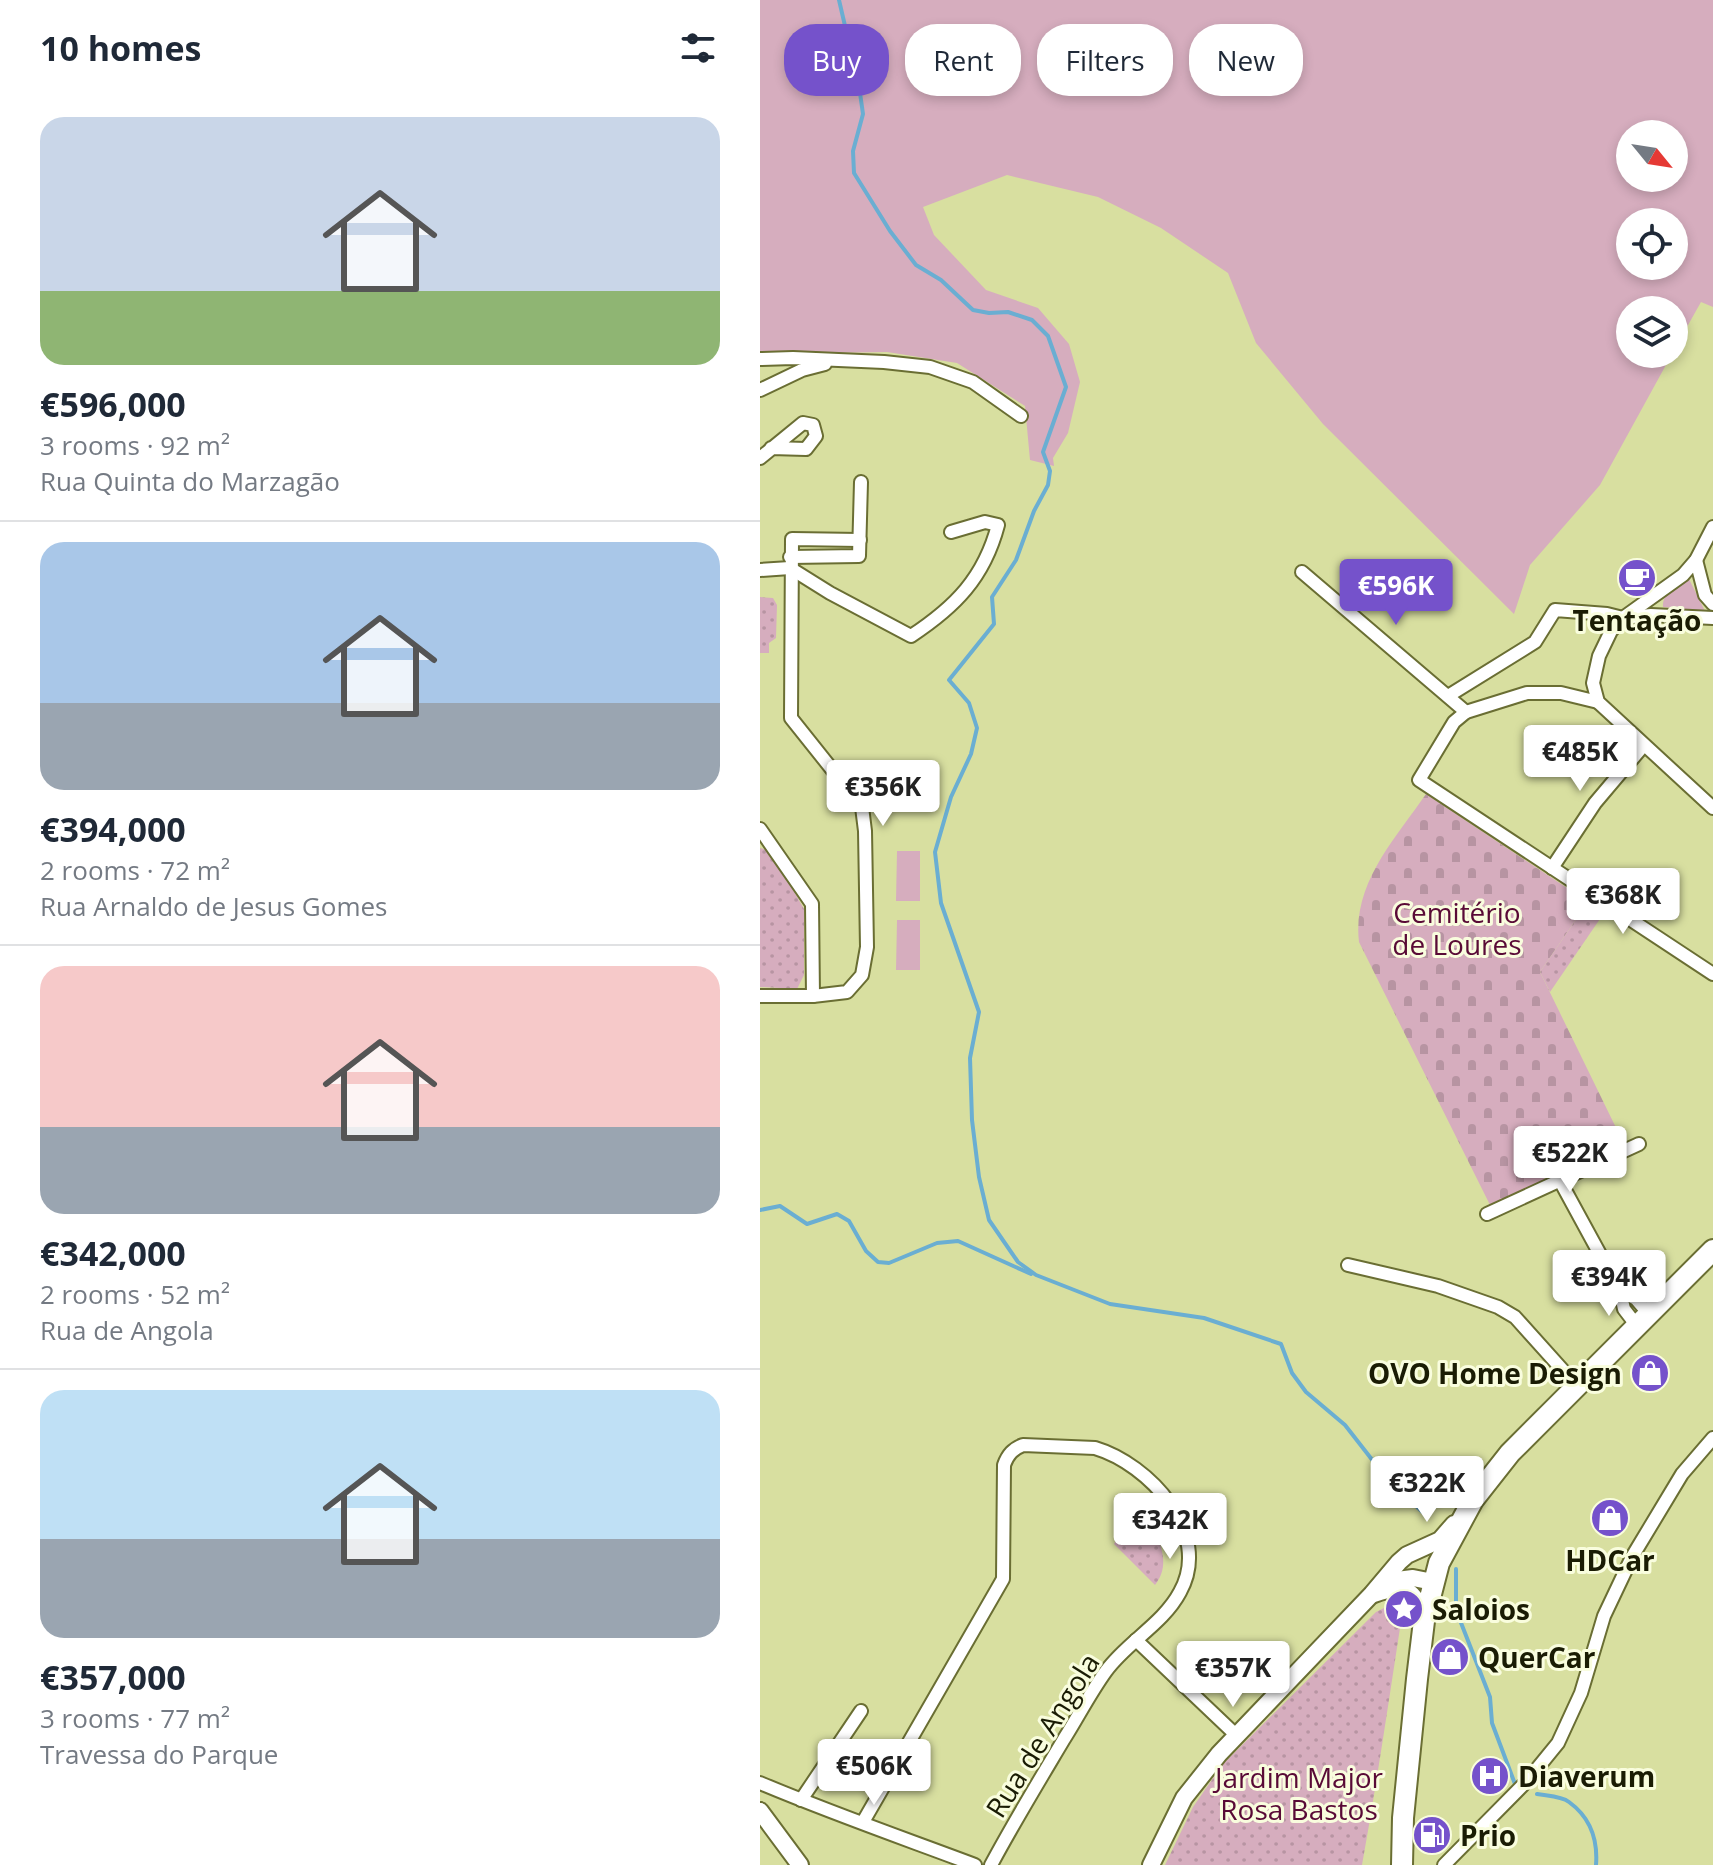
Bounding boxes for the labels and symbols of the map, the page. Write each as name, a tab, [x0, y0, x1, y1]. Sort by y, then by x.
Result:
north arrow	[1616, 120, 1688, 192]
cafe icon: Tentação	[1616, 557, 1658, 599]
pin: €596K	[1340, 559, 1452, 627]
place label: Tentação	[1573, 601, 1701, 639]
pin: €485K	[1524, 725, 1636, 793]
pin: €356K	[827, 760, 939, 828]
pin: €368K	[1567, 868, 1679, 936]
park label: Cemitério de Loures	[1392, 893, 1522, 963]
pin: €522K	[1514, 1126, 1626, 1194]
pin: €394K	[1553, 1250, 1665, 1318]
shop icon: OVO Home Design	[1629, 1352, 1671, 1394]
place label: OVO Home Design	[1368, 1354, 1622, 1392]
pin: €322K	[1371, 1456, 1483, 1524]
pin: €342K	[1114, 1493, 1226, 1561]
shop icon: HDCar	[1589, 1497, 1631, 1539]
place label: HDCar	[1565, 1541, 1655, 1579]
place icon: Saloios	[1383, 1588, 1425, 1630]
place label: Saloios	[1432, 1590, 1530, 1628]
shop icon: QuerCar	[1429, 1636, 1471, 1678]
place label: QuerCar	[1478, 1638, 1596, 1676]
pin: €357K	[1177, 1641, 1289, 1709]
street label: Rua de Angola	[976, 1646, 1108, 1824]
pin: €506K	[818, 1739, 930, 1807]
hospital icon: Diaverum	[1469, 1755, 1511, 1797]
place label: Diaverum	[1518, 1757, 1655, 1795]
park label: Jardim Major Rosa Bastos	[1212, 1758, 1384, 1828]
fuel station icon: Prio	[1411, 1814, 1453, 1856]
place label: Prio	[1460, 1816, 1516, 1854]

